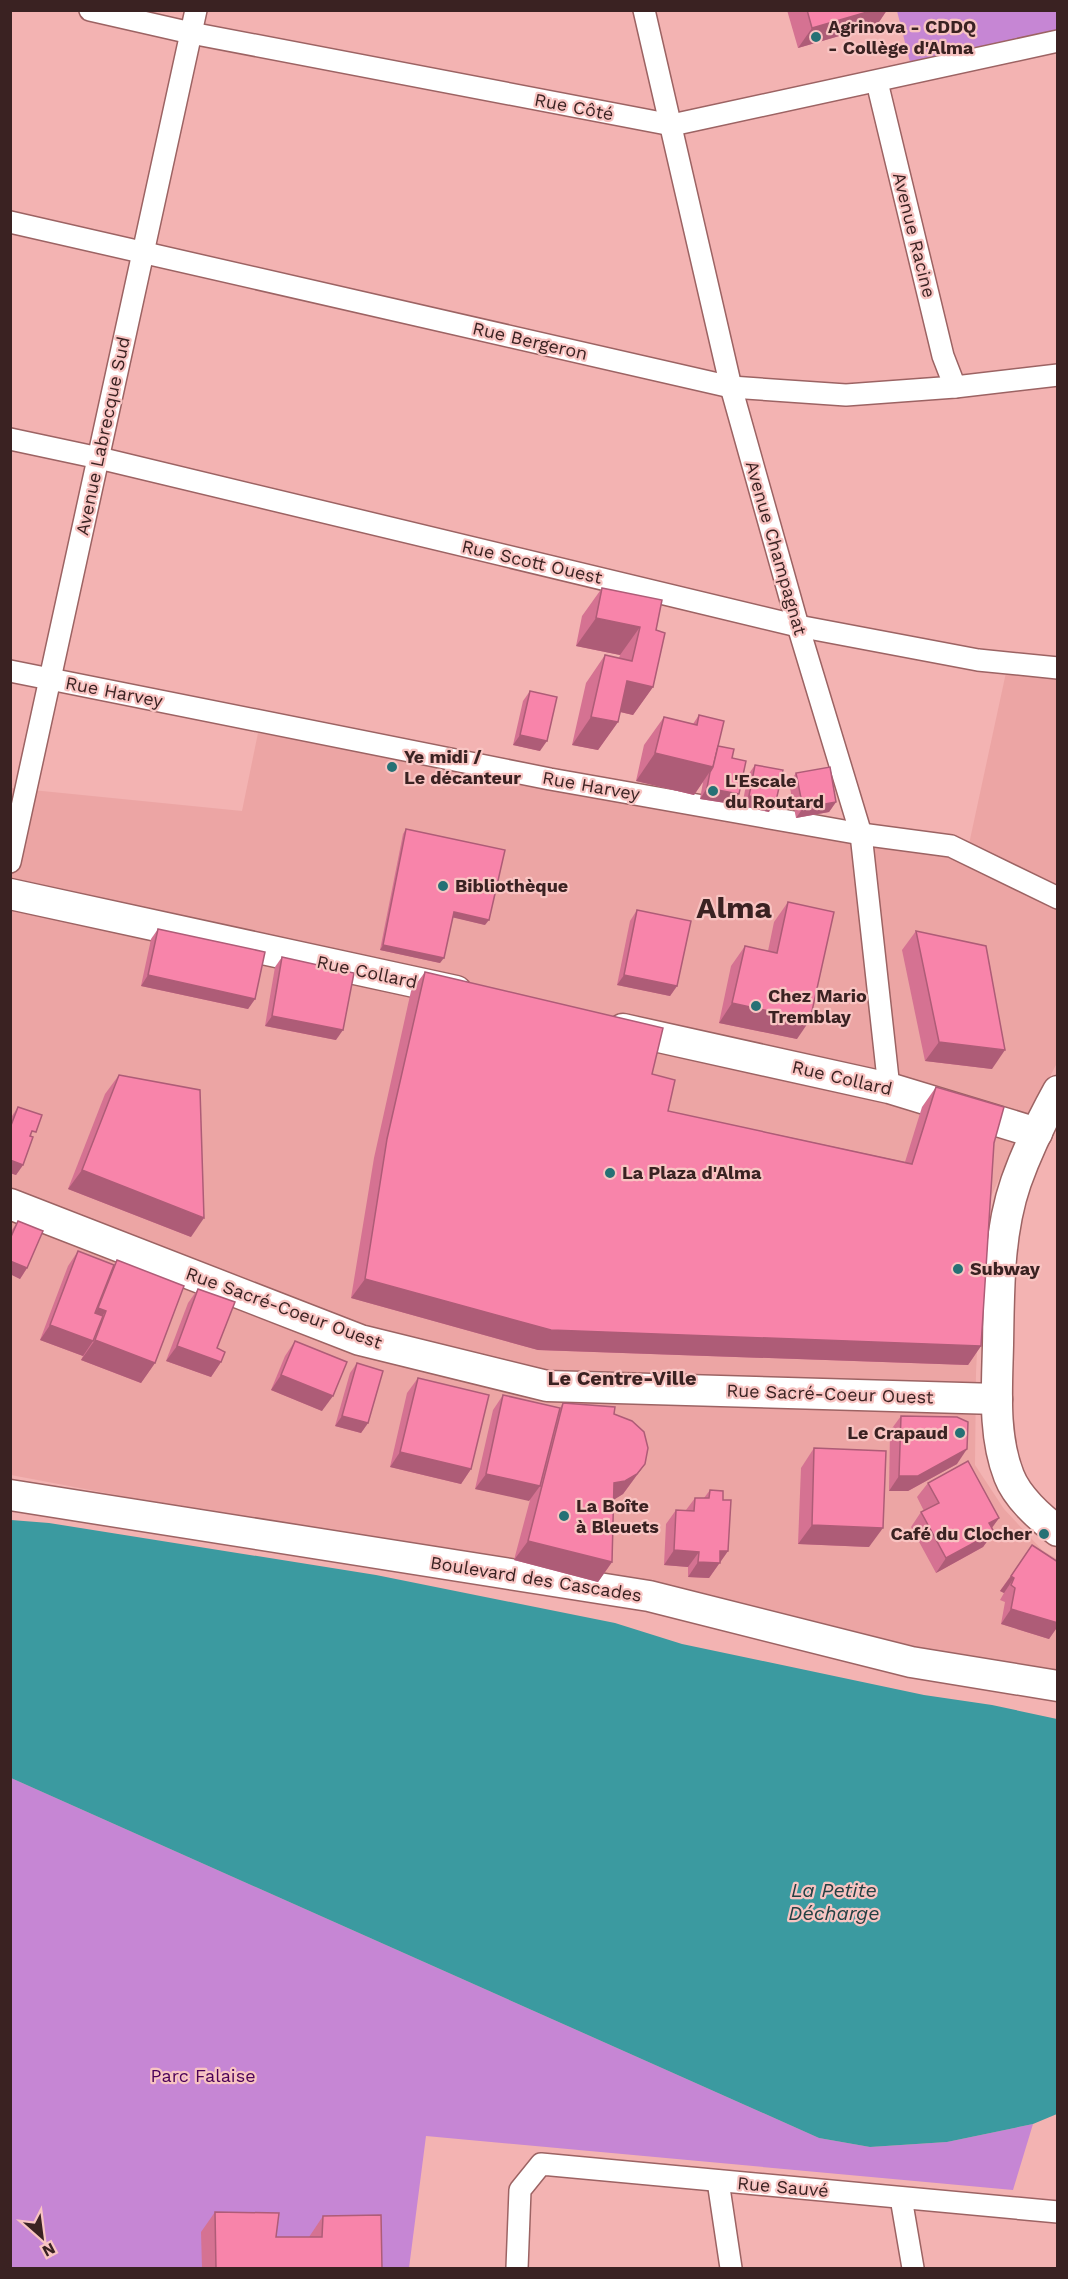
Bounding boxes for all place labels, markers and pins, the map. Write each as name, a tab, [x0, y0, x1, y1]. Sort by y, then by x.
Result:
place label: Agrinova - CDDQ - Collège d'Alma	[828, 16, 976, 58]
marker: Agrinova - CDDQ - Collège d'Alma	[809, 30, 823, 44]
place label: Ye midi / Le décanteur	[404, 746, 521, 788]
marker: Ye midi / Le décanteur	[385, 760, 399, 774]
place label: L'Escale du Routard	[725, 770, 824, 812]
marker: L'Escale du Routard	[706, 784, 720, 798]
place label: Bibliothèque	[455, 875, 568, 896]
marker: Bibliothèque	[436, 879, 450, 893]
place label: Chez Mario Tremblay	[768, 985, 867, 1027]
marker: Chez Mario Tremblay	[749, 999, 763, 1013]
place label: La Plaza d'Alma	[622, 1162, 762, 1183]
marker: La Plaza d'Alma	[603, 1166, 617, 1180]
place label: Subway	[970, 1258, 1041, 1279]
marker: Subway	[951, 1262, 965, 1276]
place label: Le Crapaud	[847, 1422, 948, 1443]
marker: Le Crapaud	[953, 1426, 967, 1440]
place label: La Boîte à Bleuets	[576, 1495, 659, 1537]
marker: La Boîte à Bleuets	[557, 1509, 571, 1523]
place label: Café du Clocher	[890, 1523, 1032, 1544]
marker: Café du Clocher	[1037, 1527, 1051, 1541]

